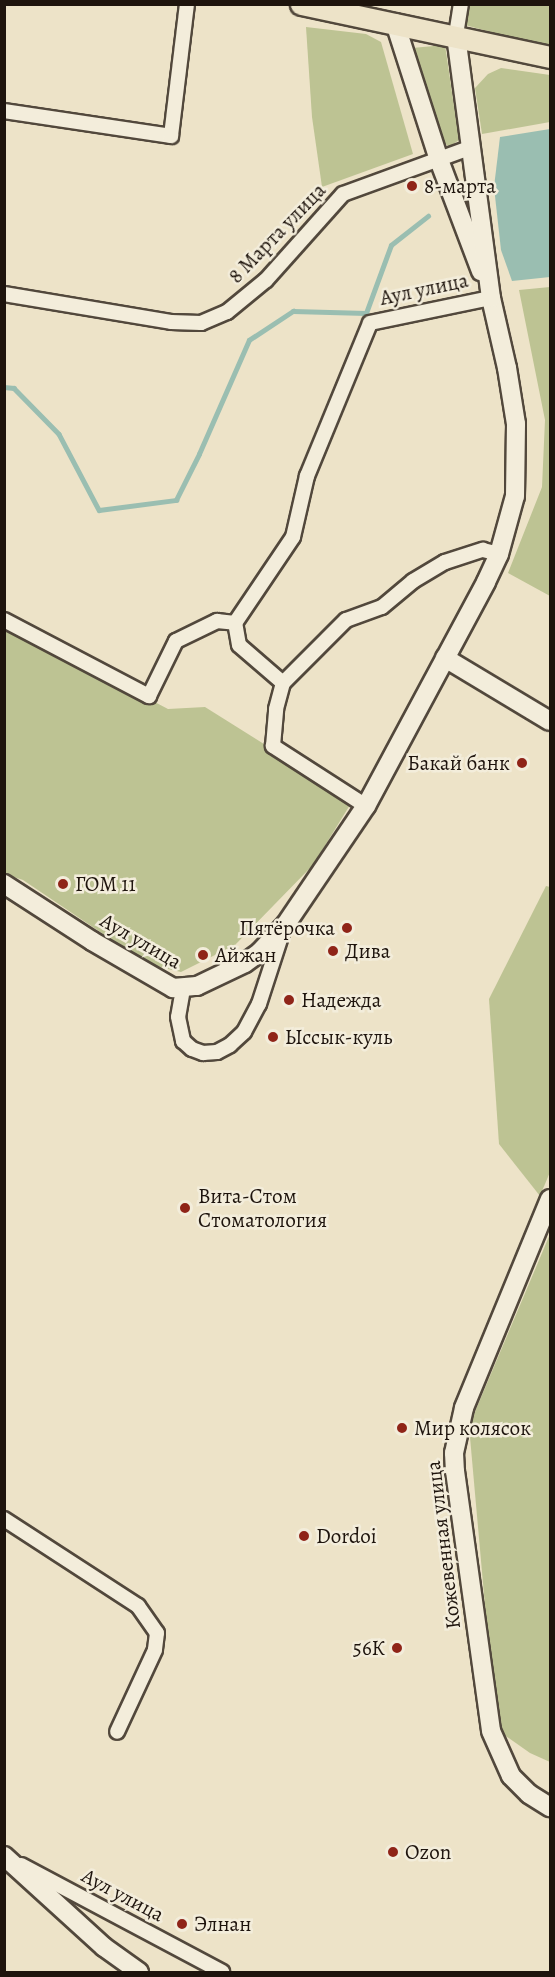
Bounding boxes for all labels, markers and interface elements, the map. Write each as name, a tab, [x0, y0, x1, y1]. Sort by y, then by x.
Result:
place label: 8-марта	[424, 173, 496, 199]
street label: 8 Марта улица	[223, 178, 331, 288]
marker: 8-марта	[405, 179, 419, 193]
street label: Аул улица	[378, 267, 470, 311]
place label: Бакай банк	[407, 750, 510, 776]
marker: Бакай банк	[515, 756, 529, 770]
place label: ГОМ 11	[75, 871, 136, 897]
marker: ГОМ 11	[56, 877, 70, 891]
street label: Аул улица	[96, 908, 186, 974]
place label: Пятёрочка	[239, 915, 335, 941]
marker: Пятёрочка	[340, 921, 354, 935]
place label: Дива	[345, 938, 390, 964]
place label: Айжан	[215, 942, 276, 968]
marker: Дива	[326, 944, 340, 958]
marker: Айжан	[196, 948, 210, 962]
place label: Надежда	[301, 987, 381, 1013]
marker: Надежда	[282, 993, 296, 1007]
place label: Ыссык-куль	[285, 1024, 392, 1050]
marker: Ыссык-куль	[266, 1030, 280, 1044]
place label: Вита-Стом Стоматология	[198, 1183, 327, 1233]
marker: Вита-Стом Стоматология	[176, 1199, 194, 1217]
place label: Мир колясок	[414, 1415, 531, 1441]
marker: Мир колясок	[395, 1421, 409, 1435]
street label: Кожевенная улица	[420, 1459, 466, 1631]
place label: Dordoi	[316, 1523, 377, 1549]
marker: Dordoi	[297, 1529, 311, 1543]
place label: 56К	[353, 1635, 385, 1661]
marker: 56К	[390, 1641, 404, 1655]
place label: Ozon	[405, 1839, 451, 1865]
marker: Ozon	[386, 1845, 400, 1859]
street label: Аул улица	[78, 1863, 168, 1927]
place label: Элнан	[194, 1911, 252, 1937]
marker: Элнан	[175, 1917, 189, 1931]

